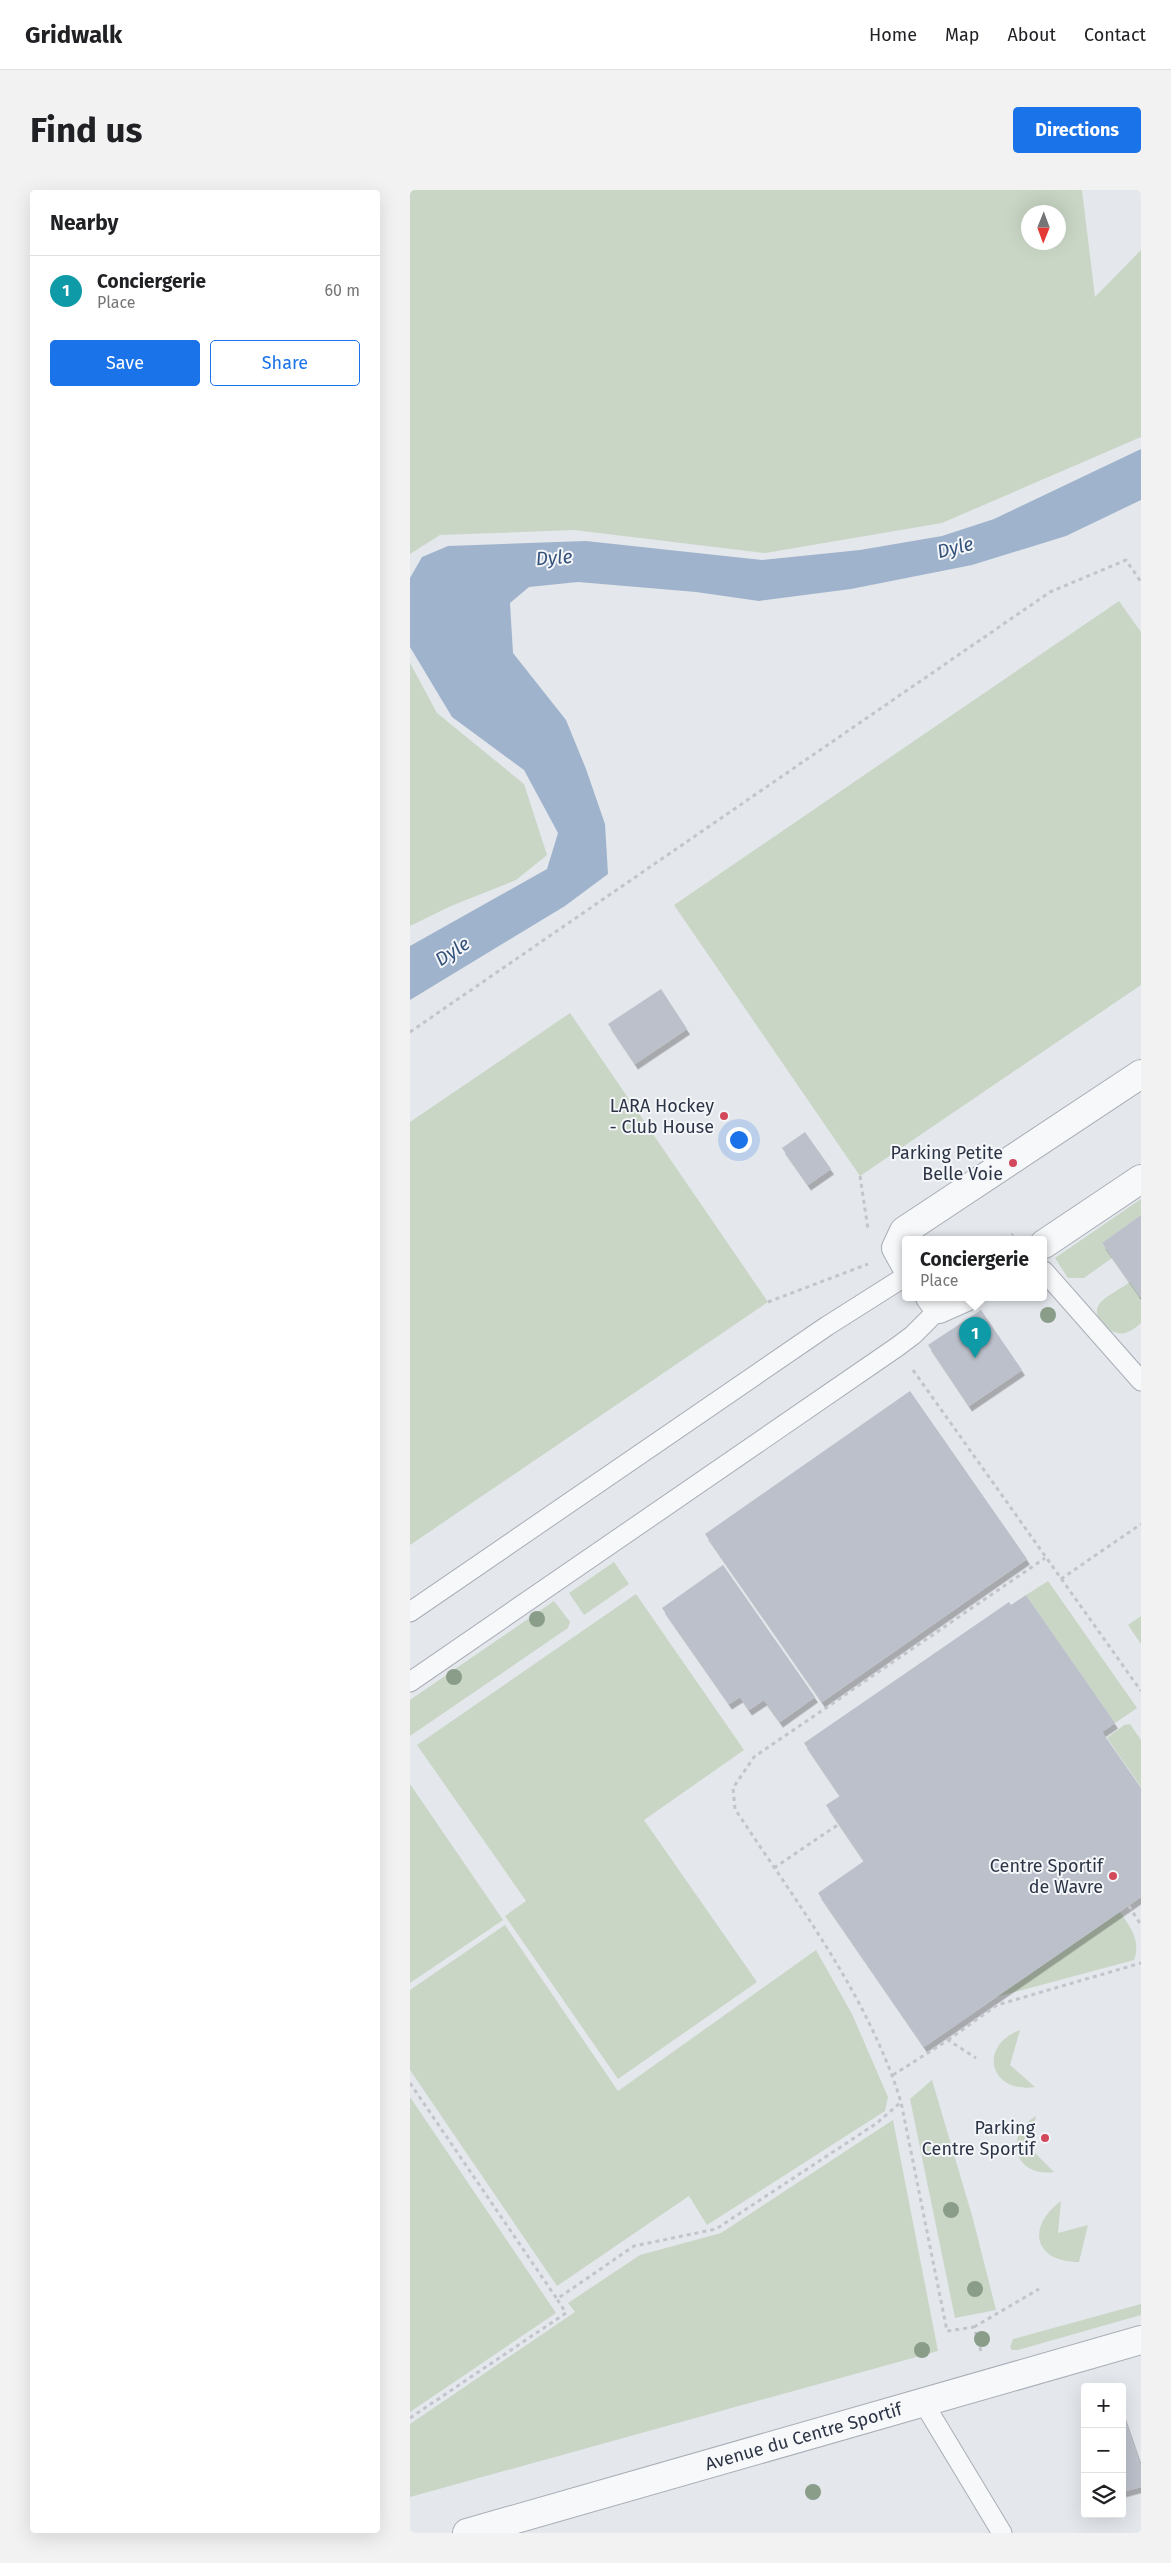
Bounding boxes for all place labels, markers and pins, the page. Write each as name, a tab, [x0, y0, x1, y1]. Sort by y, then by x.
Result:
place label: LARA Hockey - Club House	[609, 1095, 714, 1138]
marker: LARA Hockey - Club House	[718, 1110, 730, 1122]
place label: Parking Petite Belle Voie	[890, 1142, 1003, 1185]
marker: Parking Petite Belle Voie	[1007, 1157, 1019, 1169]
pin: 1	[959, 1317, 991, 1358]
place label: Centre Sportif de Wavre	[990, 1855, 1105, 1898]
marker: Centre Sportif de Wavre	[1107, 1870, 1119, 1882]
place label: Parking Centre Sportif	[922, 2117, 1037, 2160]
marker: Parking Centre Sportif	[1039, 2132, 1051, 2144]

